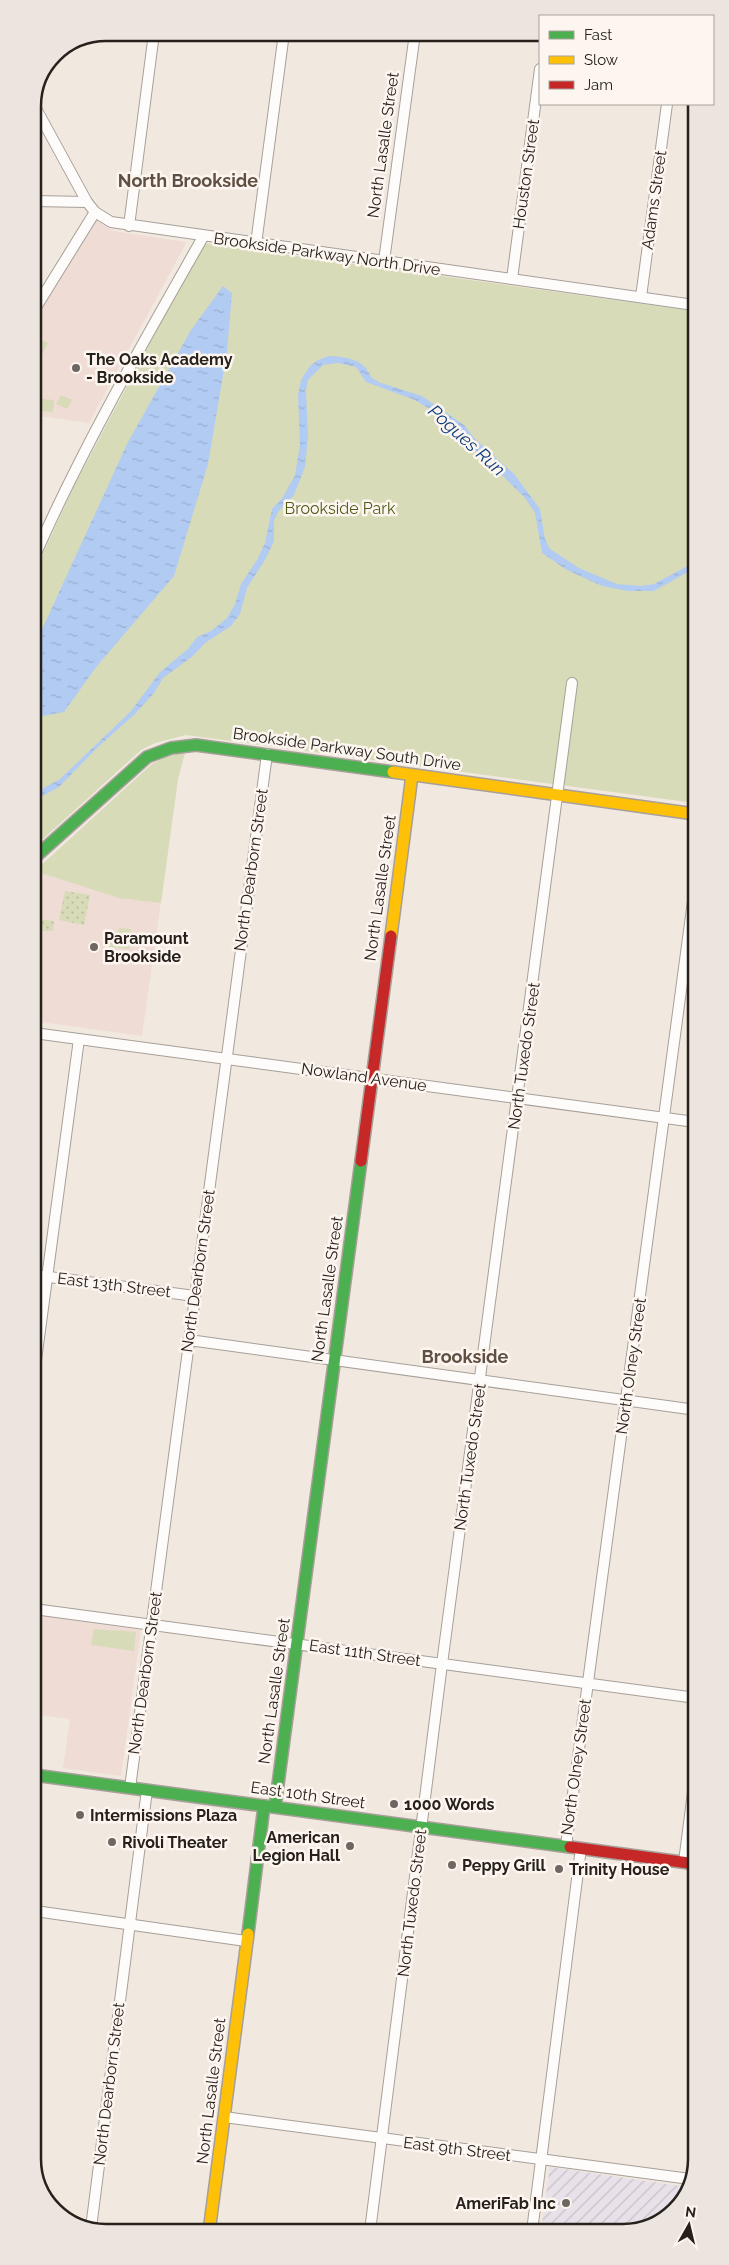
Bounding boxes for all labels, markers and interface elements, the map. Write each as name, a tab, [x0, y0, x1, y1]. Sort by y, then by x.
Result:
legend	[539, 15, 714, 105]
text: Fast	[584, 26, 612, 44]
text: Slow	[584, 51, 618, 69]
street label: North Lasalle Street	[363, 70, 403, 219]
text: Jam	[584, 76, 613, 94]
street label: Houston Street	[509, 117, 543, 230]
street label: Adams Street	[638, 148, 670, 251]
district label: North Brookside	[118, 170, 258, 191]
street label: Brookside Parkway North Drive	[212, 229, 442, 279]
place label: The Oaks Academy - Brookside	[86, 350, 233, 387]
marker: The Oaks Academy - Brookside	[70, 362, 82, 374]
water label: Pogues Run	[424, 400, 510, 480]
park label: Brookside Park	[285, 499, 396, 518]
street label: Brookside Parkway South Drive	[232, 724, 462, 774]
street label: North Dearborn Street	[230, 787, 272, 953]
street label: North Lasalle Street	[360, 813, 400, 962]
place label: Paramount Brookside	[104, 929, 189, 966]
marker: Paramount Brookside	[88, 941, 100, 953]
street label: North Tuxedo Street	[504, 980, 544, 1131]
street label: Nowland Avenue	[300, 1059, 428, 1095]
street label: North Dearborn Street	[177, 1188, 219, 1354]
street label: North Lasalle Street	[307, 1214, 347, 1363]
street label: East 13th Street	[56, 1269, 172, 1301]
street label: North Olney Street	[612, 1296, 650, 1435]
district label: Brookside	[422, 1346, 509, 1367]
street label: North Tuxedo Street	[450, 1381, 490, 1532]
street label: North Dearborn Street	[124, 1590, 166, 1756]
street label: North Lasalle Street	[254, 1616, 294, 1765]
street label: East 11th Street	[308, 1636, 423, 1670]
street label: North Olney Street	[557, 1697, 595, 1836]
street label: East 10th Street	[250, 1778, 367, 1813]
place label: 1000 Words	[404, 1795, 495, 1814]
marker: 1000 Words	[388, 1798, 400, 1810]
place label: Intermissions Plaza	[90, 1806, 237, 1825]
marker: Intermissions Plaza	[74, 1809, 86, 1821]
street label: North Tuxedo Street	[394, 1827, 431, 1978]
place label: American Legion Hall	[253, 1828, 341, 1865]
place label: Rivoli Theater	[122, 1833, 227, 1852]
marker: Rivoli Theater	[106, 1836, 118, 1848]
marker: American Legion Hall	[344, 1840, 356, 1852]
place label: Peppy Grill	[462, 1856, 547, 1875]
marker: Peppy Grill	[446, 1859, 458, 1871]
place label: Trinity House	[569, 1860, 670, 1879]
marker: Trinity House	[553, 1863, 565, 1875]
street label: North Dearborn Street	[90, 2001, 129, 2167]
street label: North Lasalle Street	[193, 2016, 229, 2165]
street label: East 9th Street	[402, 2133, 512, 2165]
place label: AmeriFab Inc	[456, 2194, 556, 2213]
marker: AmeriFab Inc	[560, 2197, 572, 2209]
north arrow	[664, 2200, 714, 2250]
text: N	[684, 2203, 697, 2221]

